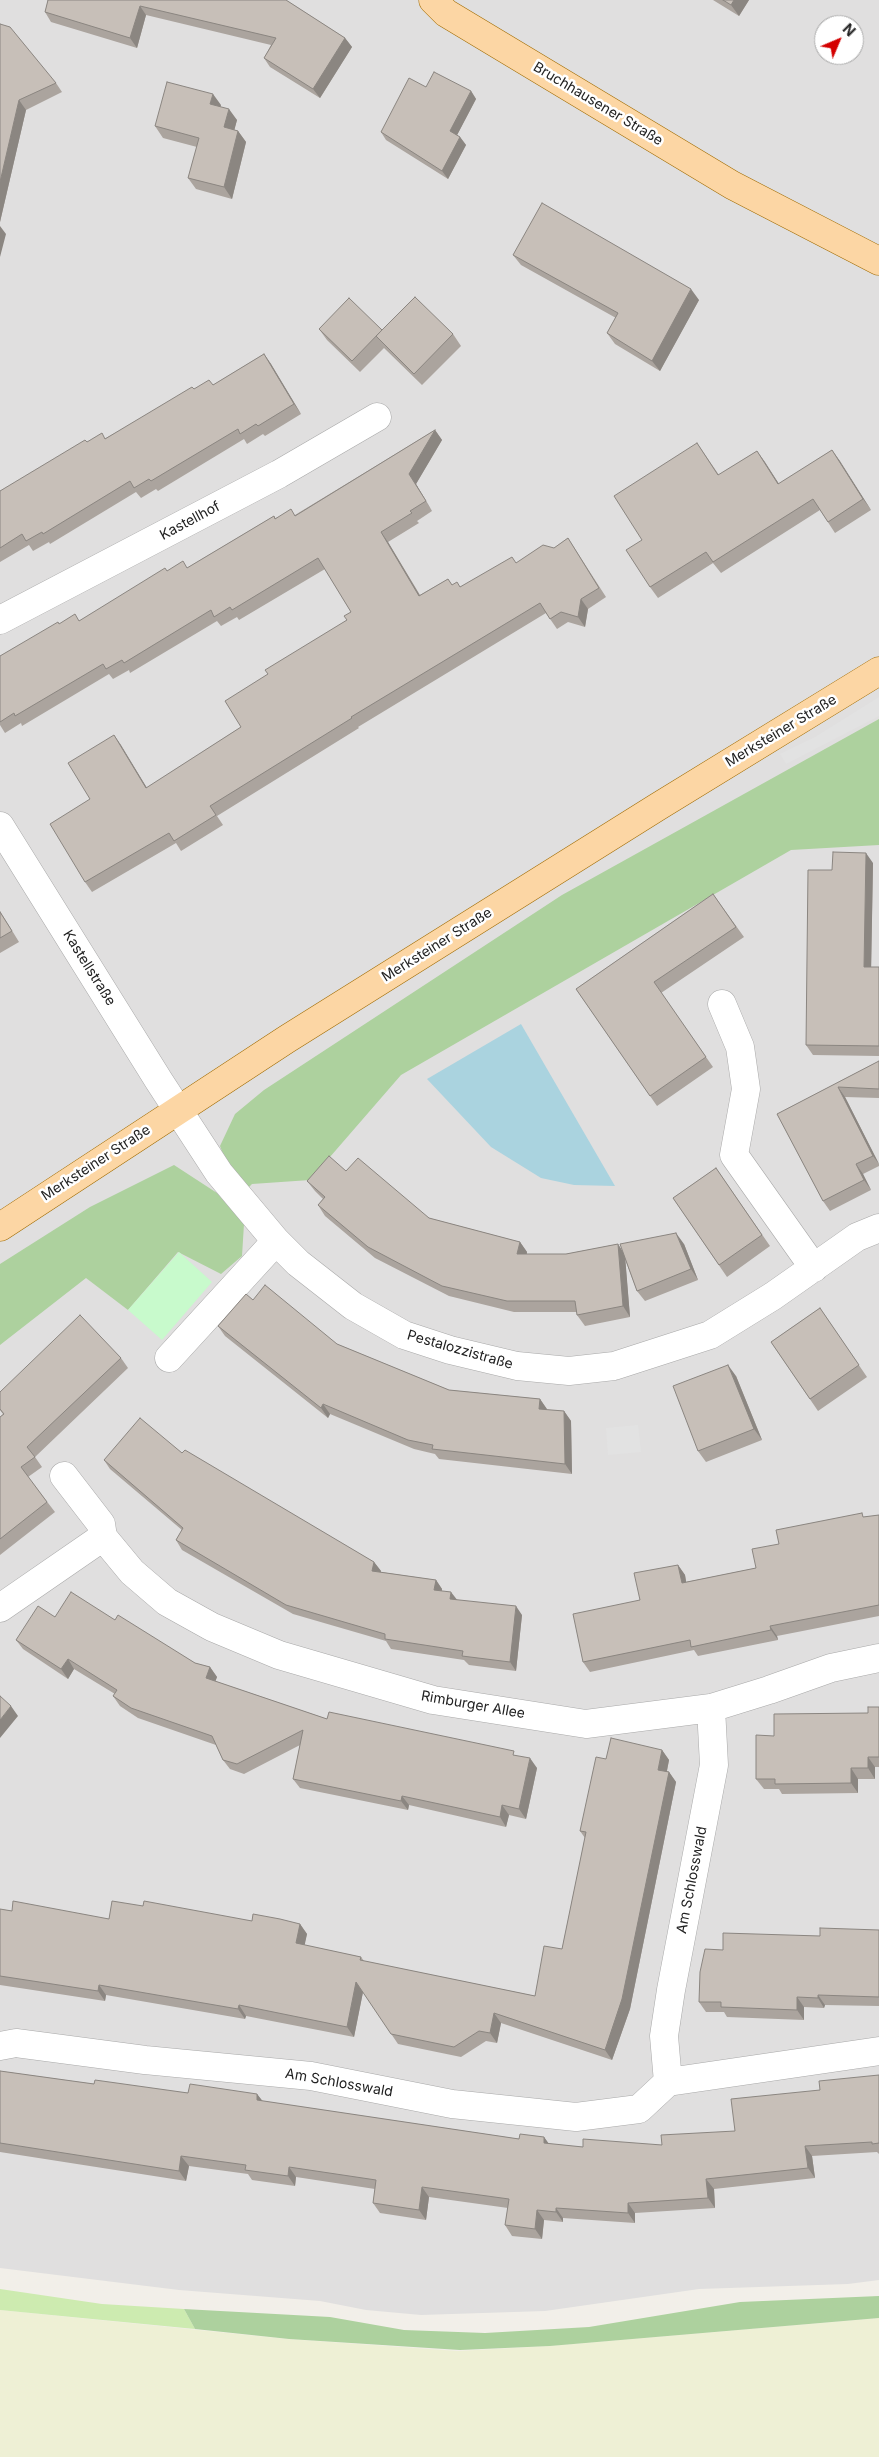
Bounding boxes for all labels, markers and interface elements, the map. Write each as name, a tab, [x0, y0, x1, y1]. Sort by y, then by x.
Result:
north arrow	[814, 15, 864, 65]
text: N	[839, 20, 859, 40]
street label: Bruchhausener Straße	[530, 59, 666, 149]
street label: Kastellhof	[157, 498, 223, 544]
street label: Merksteiner Straße	[722, 691, 840, 771]
street label: Merksteiner Straße	[379, 904, 495, 986]
street label: Kastellstraße	[59, 927, 119, 1009]
street label: Merksteiner Straße	[38, 1122, 154, 1204]
street label: Pestalozzistraße	[405, 1327, 515, 1373]
street label: Rimburger Allee	[420, 1688, 526, 1722]
street label: Am Schlosswald	[673, 1825, 711, 1935]
street label: Am Schlosswald	[284, 2065, 394, 2101]

